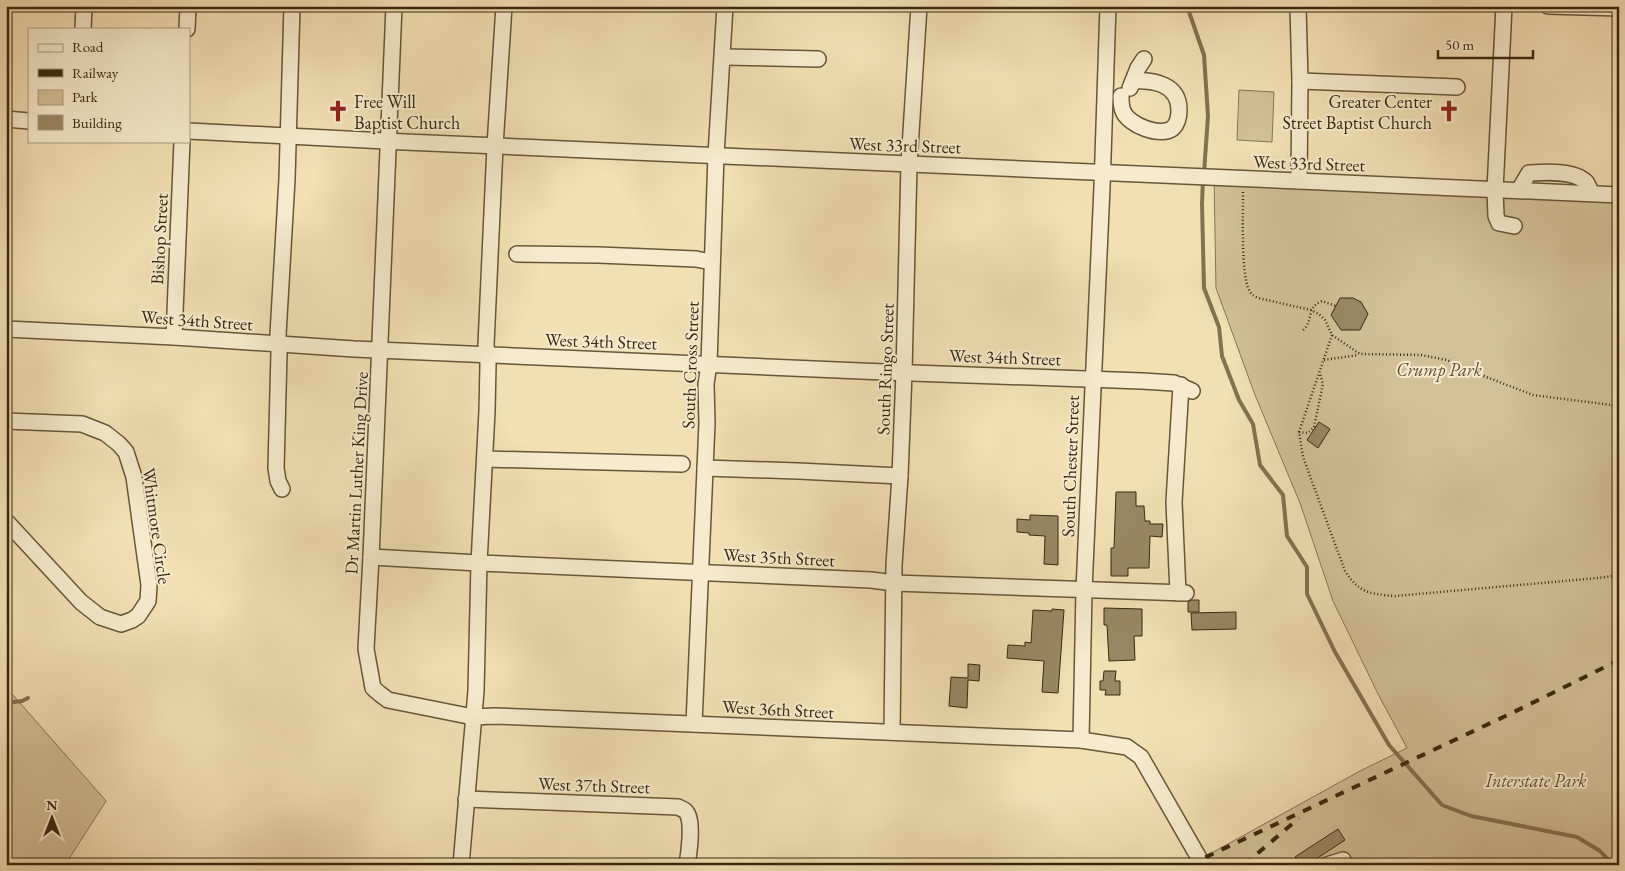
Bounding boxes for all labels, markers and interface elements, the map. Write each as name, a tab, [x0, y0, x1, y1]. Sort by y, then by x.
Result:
legend	[28, 28, 190, 142]
scale bar	[1438, 28, 1532, 60]
text: 50 m	[1445, 35, 1474, 54]
text: Road	[72, 37, 104, 56]
text: Railway	[72, 63, 119, 82]
text: Park	[72, 87, 99, 106]
place label: Free Will Baptist Church	[354, 90, 460, 134]
place label: Greater Center Street Baptist Church	[1282, 90, 1432, 134]
church icon: Free Will Baptist Church	[325, 98, 351, 124]
church icon: Greater Center Street Baptist Church	[1436, 98, 1462, 124]
text: Building	[72, 113, 122, 132]
street label: West 33rd Street	[848, 132, 962, 158]
street label: West 33rd Street	[1252, 150, 1366, 176]
street label: Bishop Street	[145, 192, 173, 285]
street label: South Cross Street	[676, 300, 704, 429]
street label: South Ringo Street	[871, 302, 899, 435]
street label: West 34th Street	[140, 305, 254, 335]
street label: West 34th Street	[545, 328, 658, 354]
street label: West 34th Street	[949, 344, 1062, 370]
park label: Crump Park	[1396, 358, 1482, 382]
street label: Dr Martin Luther King Drive	[339, 371, 373, 575]
street label: South Chester Street	[1056, 394, 1084, 537]
street label: Whitmore Circle	[137, 466, 177, 586]
street label: West 35th Street	[722, 543, 836, 571]
street label: West 36th Street	[721, 695, 835, 723]
park label: Interstate Park	[1484, 769, 1587, 792]
street label: West 37th Street	[538, 772, 651, 798]
north arrow	[28, 794, 78, 844]
text: N	[46, 796, 58, 814]

